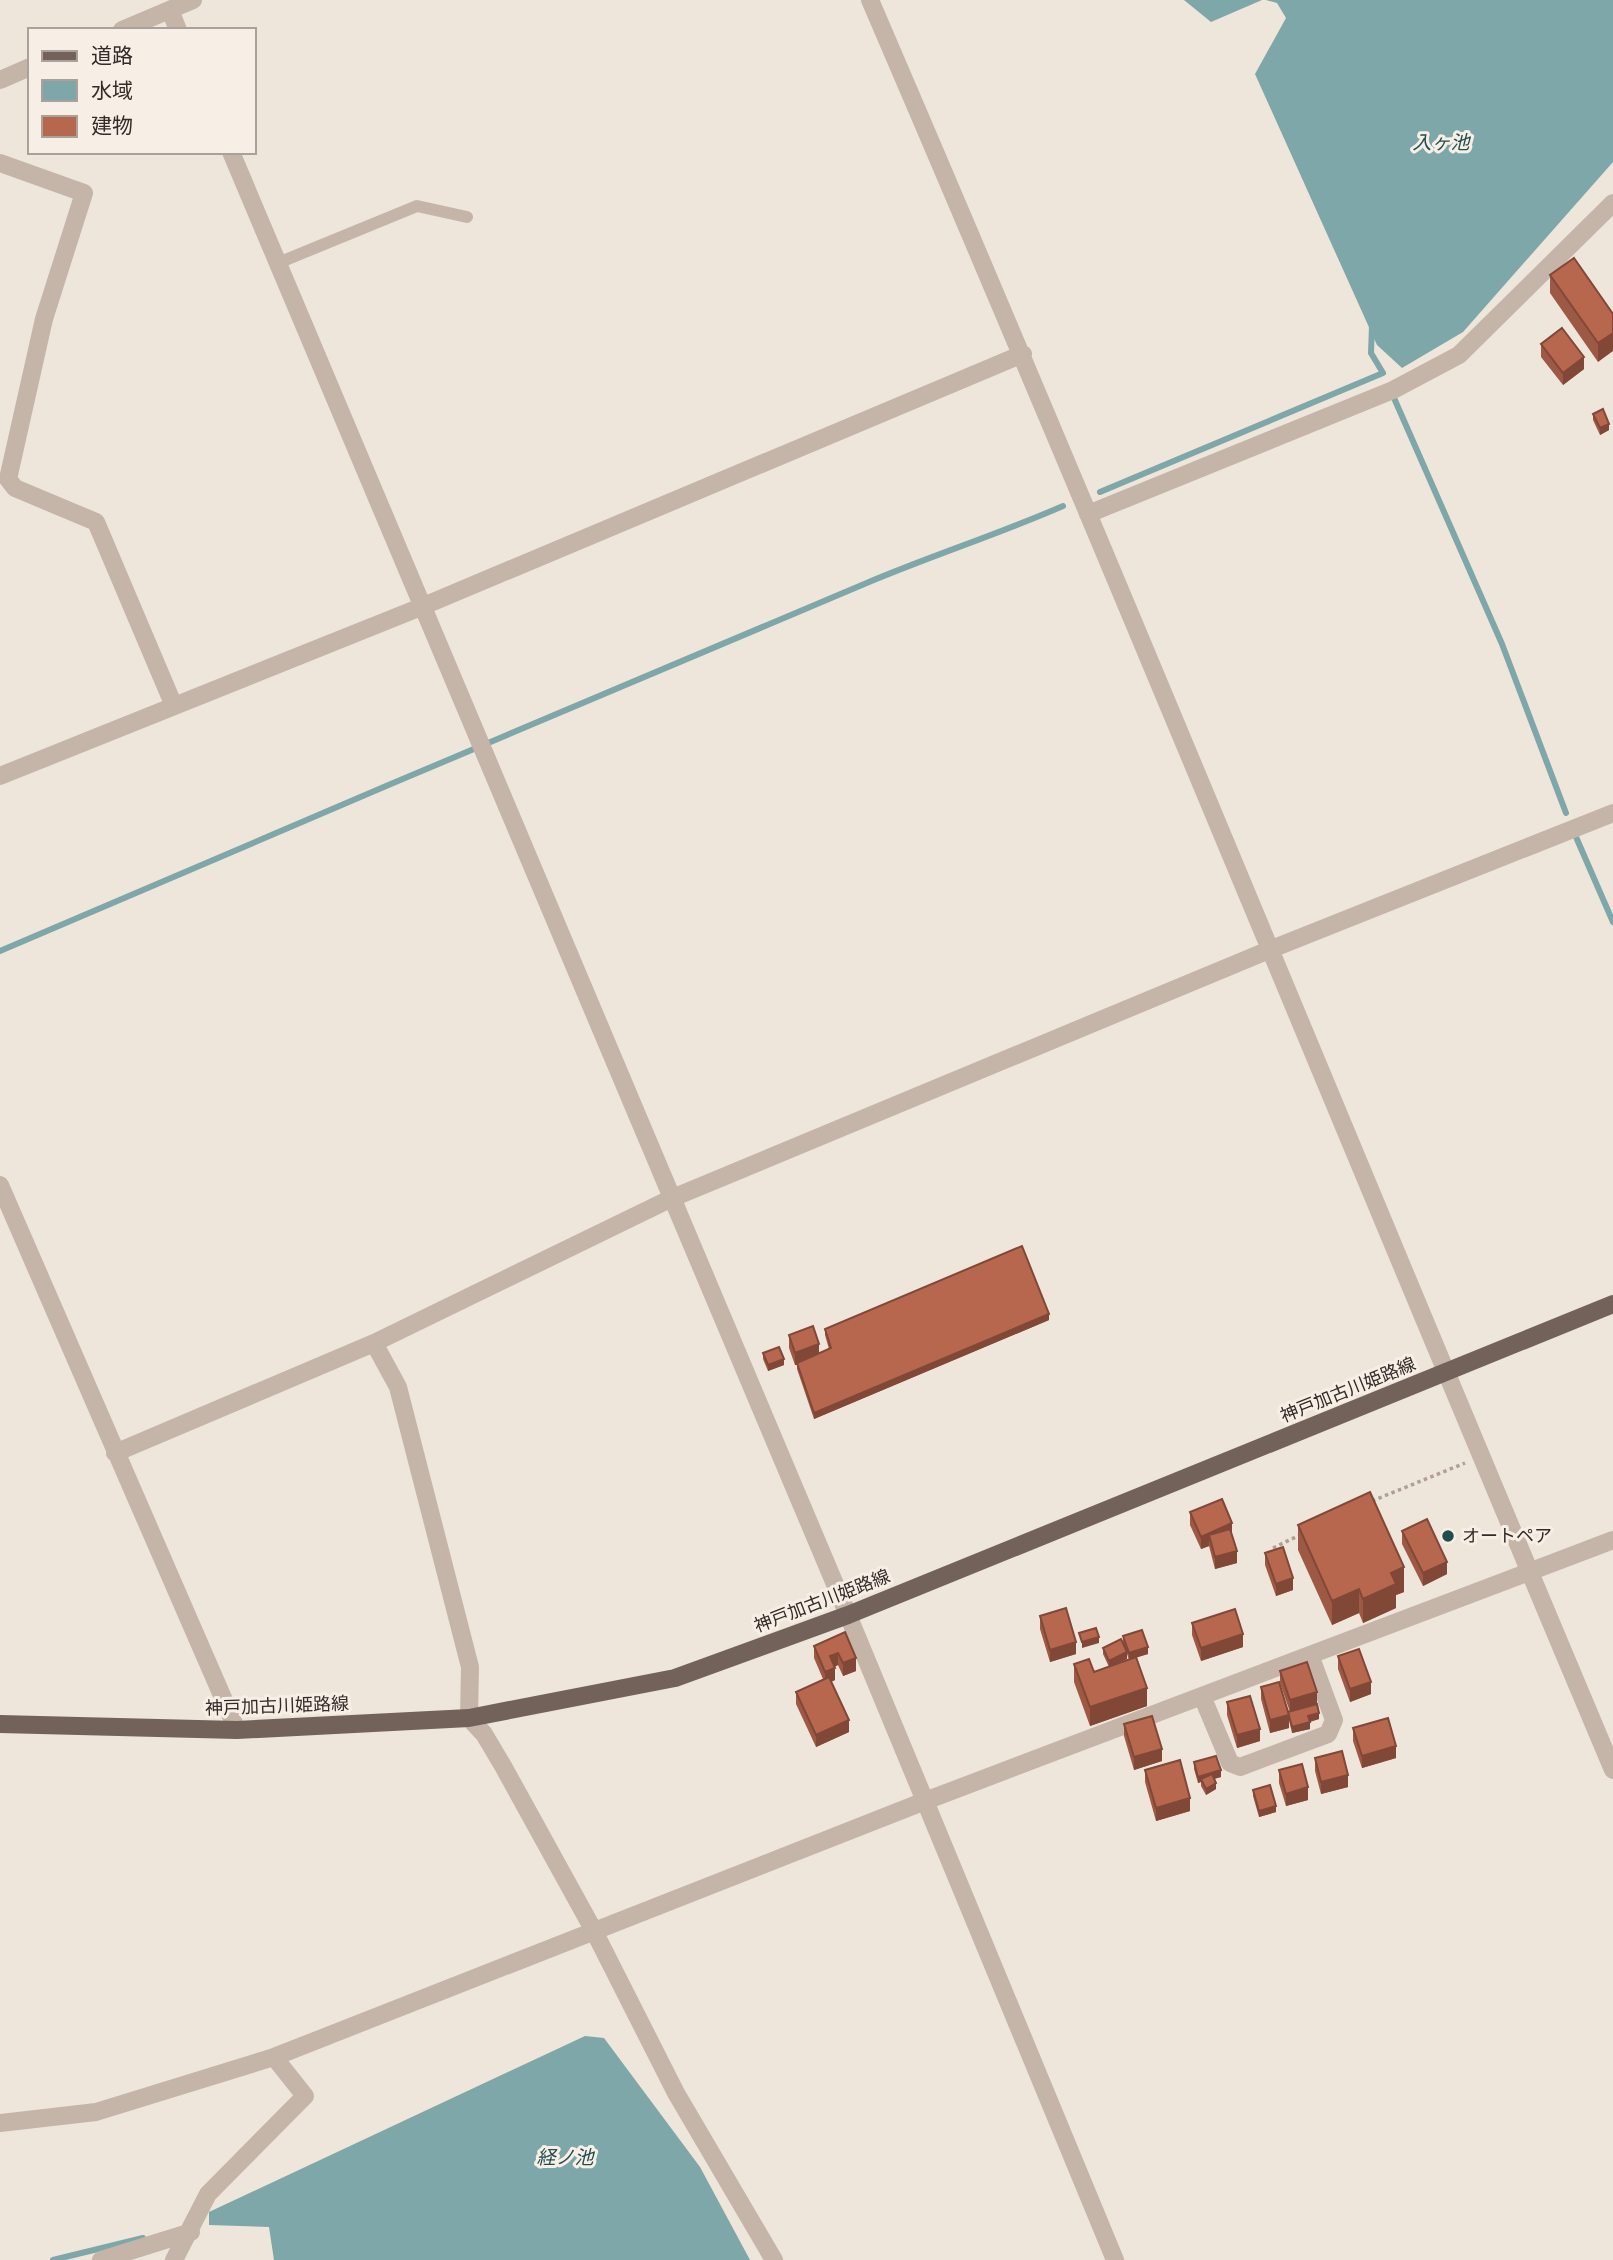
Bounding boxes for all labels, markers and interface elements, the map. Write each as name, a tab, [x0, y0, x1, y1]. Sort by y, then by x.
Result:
legend	[28, 28, 256, 154]
text: 道路	[91, 43, 133, 68]
text: 水域	[91, 78, 133, 103]
text: 建物	[91, 113, 133, 138]
water label: 入ヶ池	[1412, 131, 1471, 154]
street label: 神戸加古川姫路線	[1277, 1353, 1419, 1427]
place label: オートペア	[1462, 1525, 1552, 1547]
marker: オートペア	[1440, 1528, 1456, 1544]
street label: 神戸加古川姫路線	[751, 1565, 893, 1637]
street label: 神戸加古川姫路線	[205, 1692, 349, 1720]
water label: 経ノ池	[536, 2146, 595, 2169]

